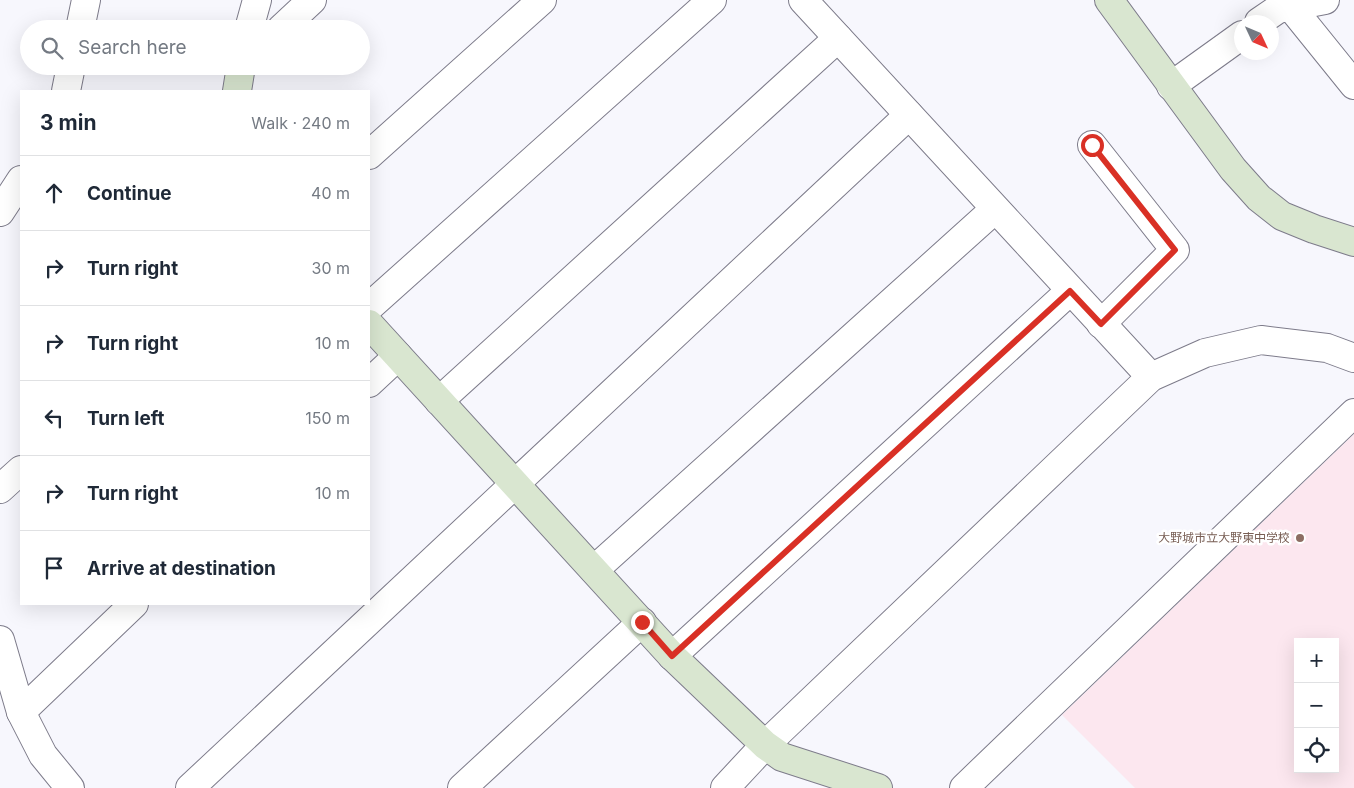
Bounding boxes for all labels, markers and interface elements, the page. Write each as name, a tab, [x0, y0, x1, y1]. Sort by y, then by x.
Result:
north arrow	[1234, 15, 1279, 60]
search box	[20, 20, 370, 75]
icon: search	[38, 34, 66, 62]
text: Search here	[78, 36, 187, 59]
text: 3 min	[40, 110, 96, 135]
text: Walk · 240 m	[251, 113, 350, 133]
route start	[1081, 134, 1104, 157]
icon: ahead	[40, 179, 68, 207]
text: Continue	[87, 182, 172, 205]
text: 40 m	[311, 183, 350, 203]
icon: right	[40, 254, 68, 282]
text: Turn right	[87, 257, 178, 280]
text: 30 m	[312, 258, 350, 278]
icon: right	[40, 329, 68, 357]
text: Turn right	[87, 332, 178, 355]
text: 10 m	[315, 333, 350, 353]
icon: left	[40, 404, 68, 432]
text: Turn left	[87, 407, 165, 430]
text: 150 m	[305, 408, 350, 428]
icon: right	[40, 479, 68, 507]
text: Turn right	[87, 482, 178, 505]
text: 10 m	[315, 483, 350, 503]
place label: 大野城市立大野東中学校	[1158, 530, 1290, 545]
marker: 大野城市立大野東中学校	[1294, 532, 1306, 544]
icon: arrive	[40, 554, 68, 582]
text: Arrive at destination	[87, 557, 276, 580]
route end	[631, 611, 654, 634]
map controls	[1294, 638, 1339, 773]
button: +	[1294, 638, 1339, 683]
button: −	[1294, 683, 1339, 728]
button: locate	[1294, 728, 1339, 773]

